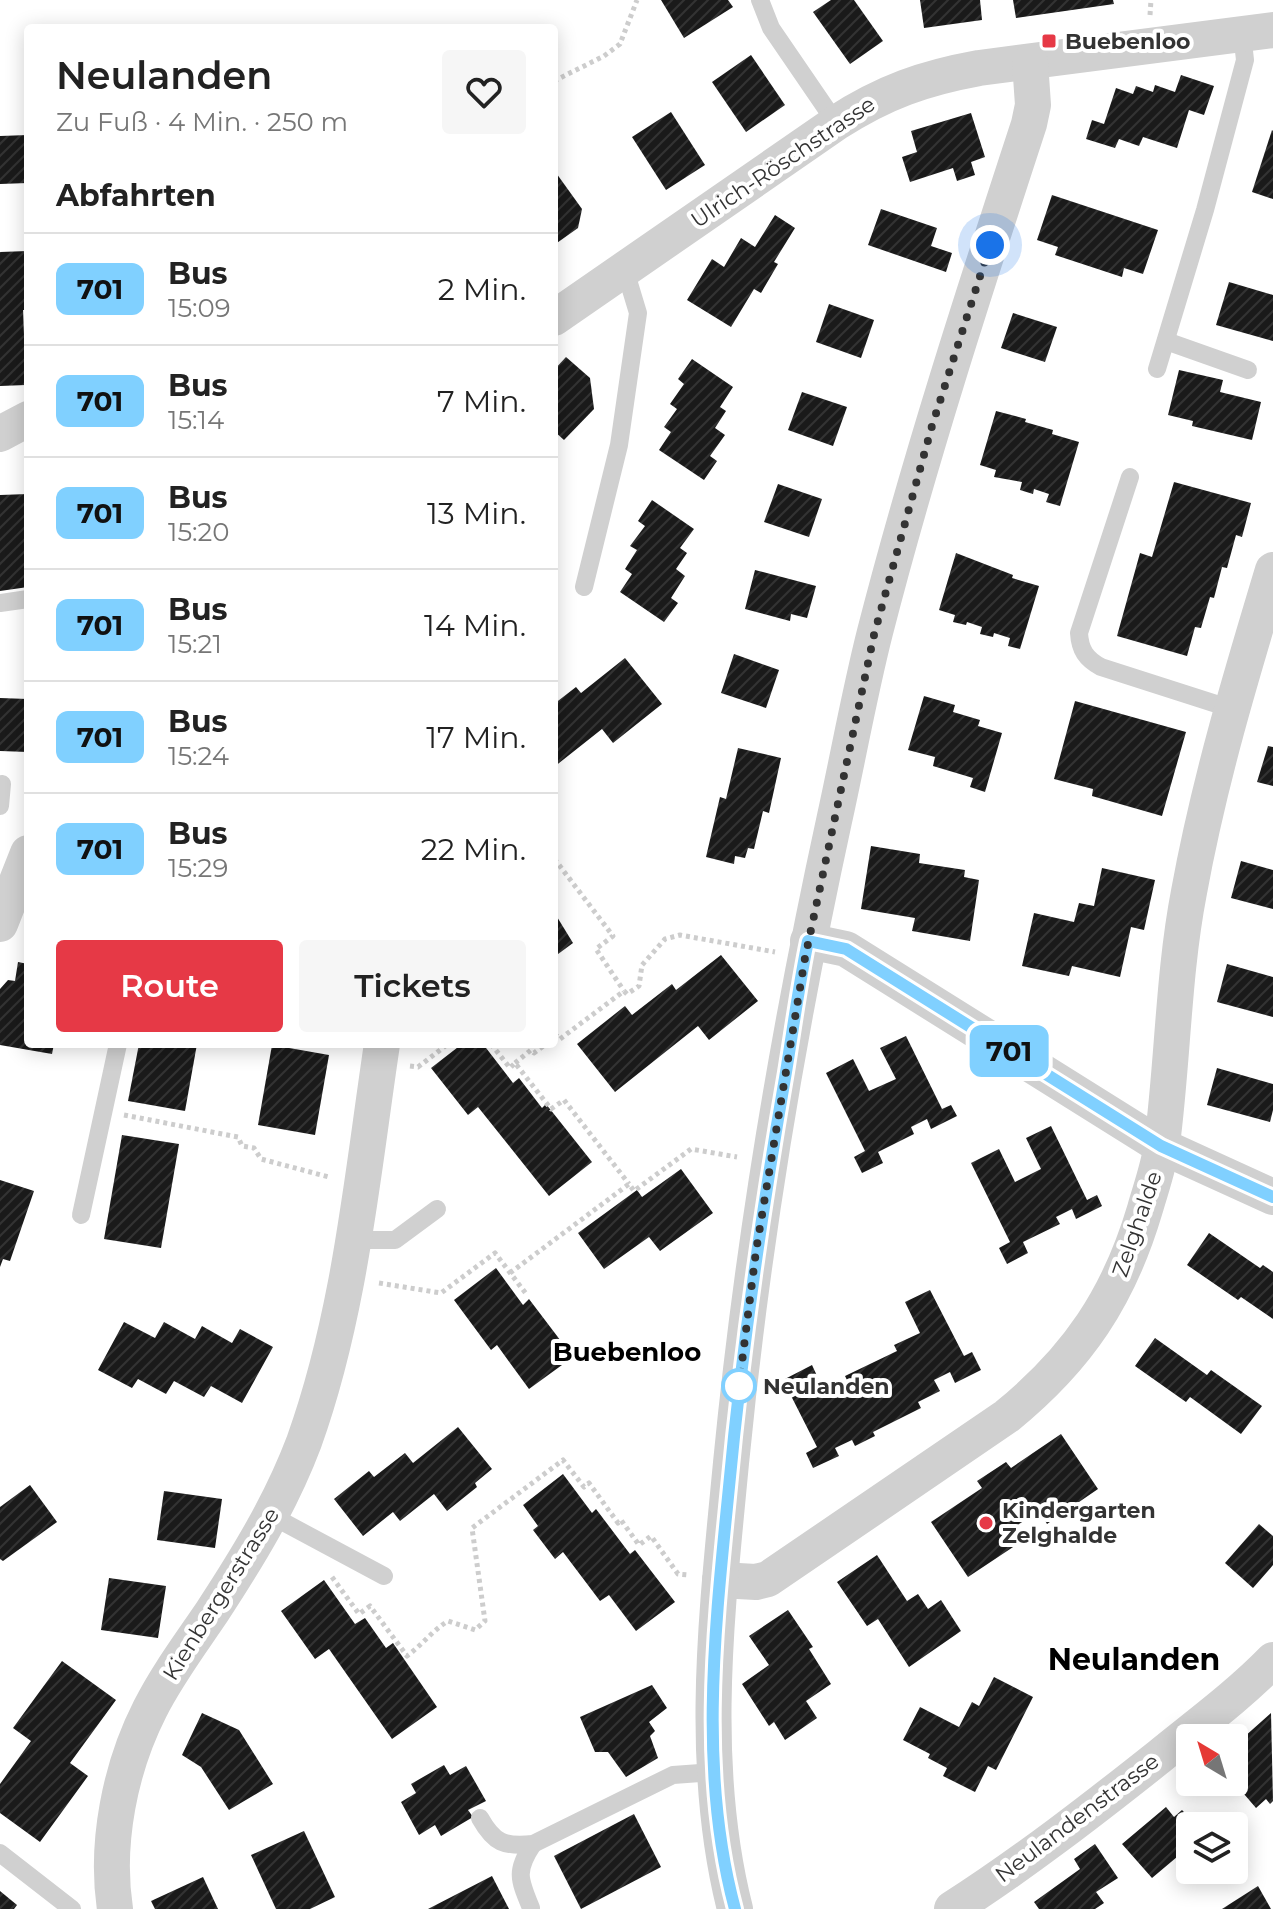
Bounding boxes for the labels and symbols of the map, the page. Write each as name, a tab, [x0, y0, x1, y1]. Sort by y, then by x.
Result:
place label: Buebenloo	[1065, 28, 1191, 55]
marker: Buebenloo	[1040, 32, 1058, 50]
street label: Ulrich-Röschstrasse	[686, 90, 880, 234]
your location	[970, 225, 1010, 265]
line badge: 701	[963, 1025, 1055, 1077]
street label: Zelghalde	[1106, 1167, 1168, 1281]
district label: Buebenloo	[553, 1336, 701, 1368]
marker: Neulanden	[722, 1369, 756, 1403]
place label: Neulanden	[763, 1373, 890, 1400]
place label: Kindergarten Zelghalde	[1002, 1497, 1156, 1549]
street label: Kienbergerstrasse	[157, 1502, 285, 1686]
marker: Kindergarten Zelghalde	[977, 1514, 995, 1532]
district label: Neulanden	[1048, 1641, 1220, 1678]
north arrow	[1176, 1724, 1248, 1796]
street label: Neulandenstrasse	[990, 1748, 1164, 1888]

